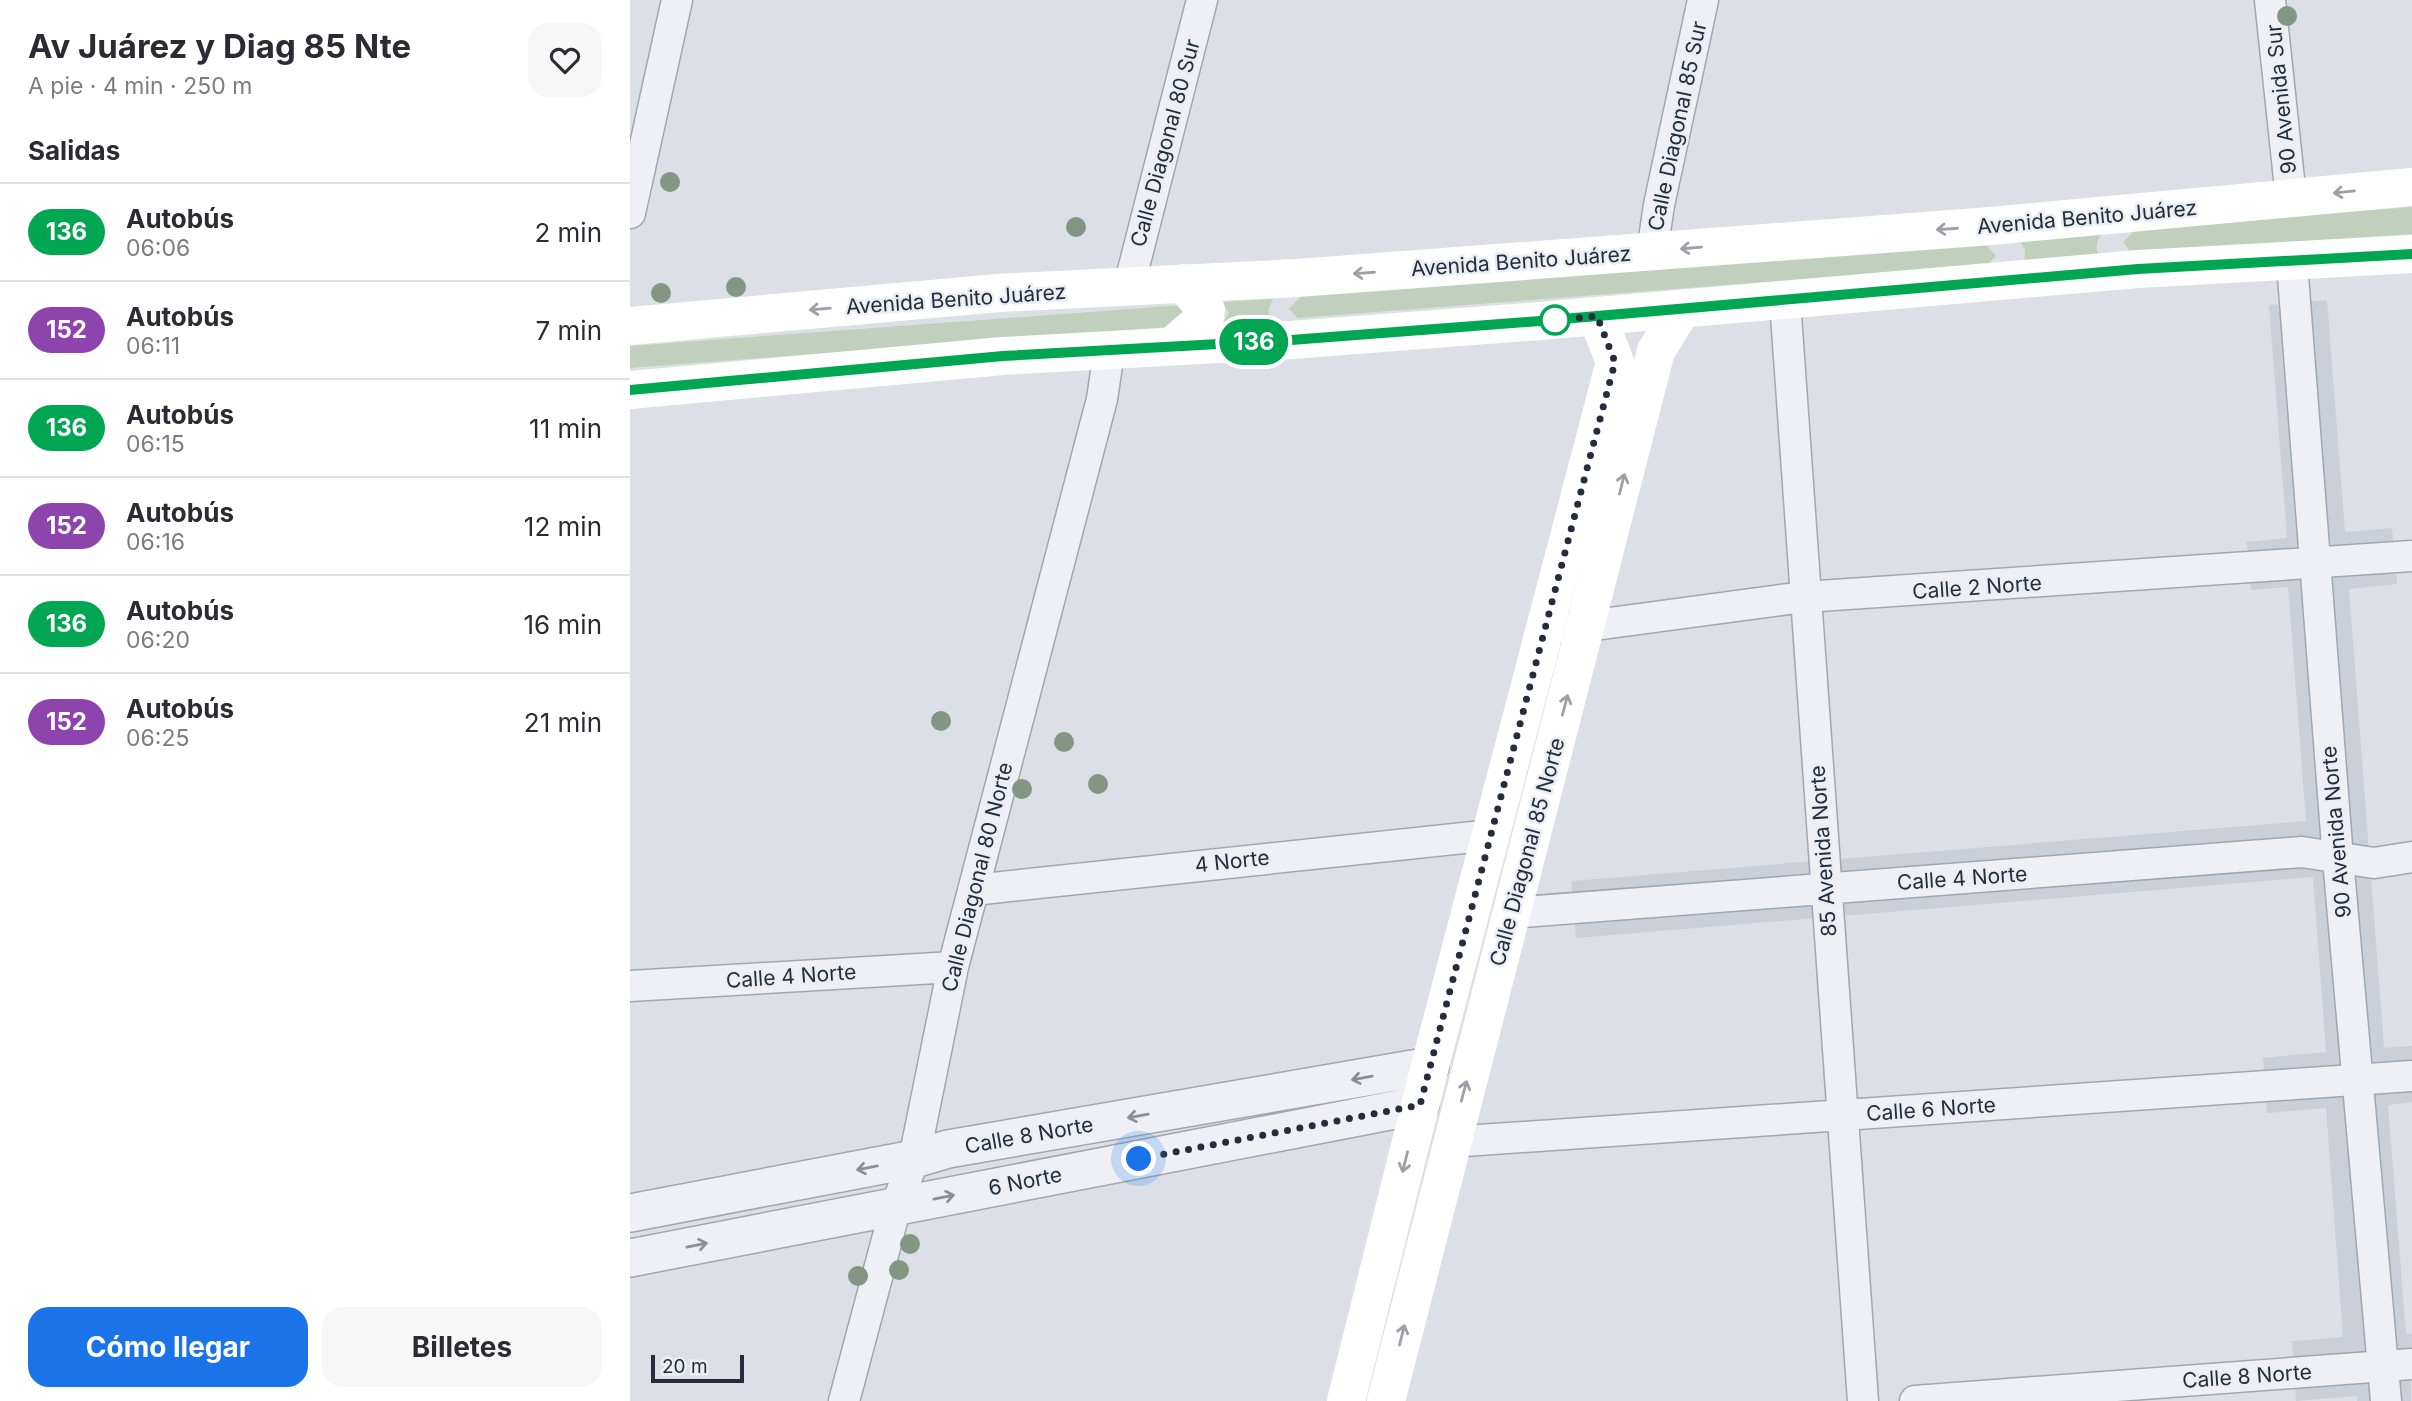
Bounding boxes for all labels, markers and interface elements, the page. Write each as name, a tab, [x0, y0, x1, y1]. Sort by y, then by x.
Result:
street label: Calle Diagonal 85 Sur	[1643, 19, 1711, 233]
button: heart	[528, 23, 602, 97]
street label: 90 Avenida Sur	[2261, 23, 2301, 175]
text: Av Juárez y Diag 85 Nte	[28, 26, 411, 66]
street label: Calle Diagonal 80 Sur	[1125, 36, 1205, 250]
text: A pie · 4 min · 250 m	[28, 72, 252, 100]
text: Salidas	[28, 135, 120, 166]
one-way arrow	[2333, 186, 2356, 199]
street label: Avenida Benito Juárez	[1976, 195, 2198, 239]
text: Autobús	[126, 203, 234, 234]
text: 136	[46, 217, 87, 246]
text: 2 min	[534, 217, 602, 248]
one-way arrow	[1936, 223, 1958, 236]
text: 06:06	[126, 234, 190, 262]
street label: Avenida Benito Juárez	[1410, 241, 1632, 281]
one-way arrow	[1680, 242, 1703, 255]
one-way arrow	[1353, 266, 1376, 279]
street label: Avenida Benito Juárez	[845, 279, 1067, 319]
text: Autobús	[126, 301, 234, 332]
one-way arrow	[809, 303, 831, 316]
unlabelled marker	[1540, 305, 1570, 335]
text: 152	[46, 315, 87, 344]
text: 7 min	[536, 315, 602, 346]
line badge: 136	[1214, 319, 1294, 365]
text: 136	[1233, 327, 1275, 356]
text: 06:11	[126, 332, 180, 360]
text: Autobús	[126, 399, 234, 430]
text: 136	[46, 413, 87, 442]
text: 11 min	[529, 413, 602, 444]
text: 06:15	[126, 430, 185, 458]
one-way arrow	[1616, 473, 1629, 496]
text: Autobús	[126, 497, 234, 528]
text: 152	[46, 511, 87, 540]
text: 12 min	[524, 511, 602, 542]
text: 06:16	[126, 528, 185, 556]
street label: Calle 2 Norte	[1911, 570, 2043, 604]
text: Autobús	[126, 595, 234, 626]
text: 136	[46, 609, 87, 638]
text: 16 min	[524, 609, 602, 640]
text: 06:20	[126, 626, 190, 654]
text: Autobús	[126, 693, 234, 724]
one-way arrow	[1560, 694, 1573, 716]
text: 152	[46, 707, 87, 736]
text: 21 min	[524, 707, 602, 738]
text: 06:25	[126, 724, 189, 752]
street label: Calle Diagonal 85 Norte	[1484, 735, 1570, 969]
street label: 90 Avenida Norte	[2316, 745, 2356, 919]
street label: Calle Diagonal 80 Norte	[936, 760, 1018, 994]
street label: 85 Avenida Norte	[1805, 764, 1841, 938]
street label: 4 Norte	[1193, 845, 1271, 877]
street label: Calle 4 Norte	[1896, 861, 2028, 895]
street label: Calle 4 Norte	[725, 959, 857, 993]
one-way arrow	[1351, 1072, 1374, 1085]
one-way arrow	[1458, 1080, 1471, 1102]
street label: Calle 6 Norte	[1865, 1092, 1997, 1126]
one-way arrow	[1127, 1110, 1150, 1123]
street label: Calle 8 Norte	[963, 1111, 1095, 1159]
your location	[1121, 1141, 1156, 1176]
one-way arrow	[1398, 1150, 1411, 1173]
one-way arrow	[856, 1162, 879, 1175]
street label: 6 Norte	[986, 1162, 1064, 1200]
one-way arrow	[932, 1189, 955, 1203]
one-way arrow	[685, 1237, 708, 1251]
button: Cómo llegar	[28, 1307, 308, 1387]
button: Billetes	[322, 1307, 602, 1387]
one-way arrow	[1396, 1324, 1409, 1347]
scale bar	[651, 1352, 744, 1384]
text: 20 m	[662, 1355, 708, 1378]
street label: Calle 8 Norte	[2181, 1359, 2313, 1393]

